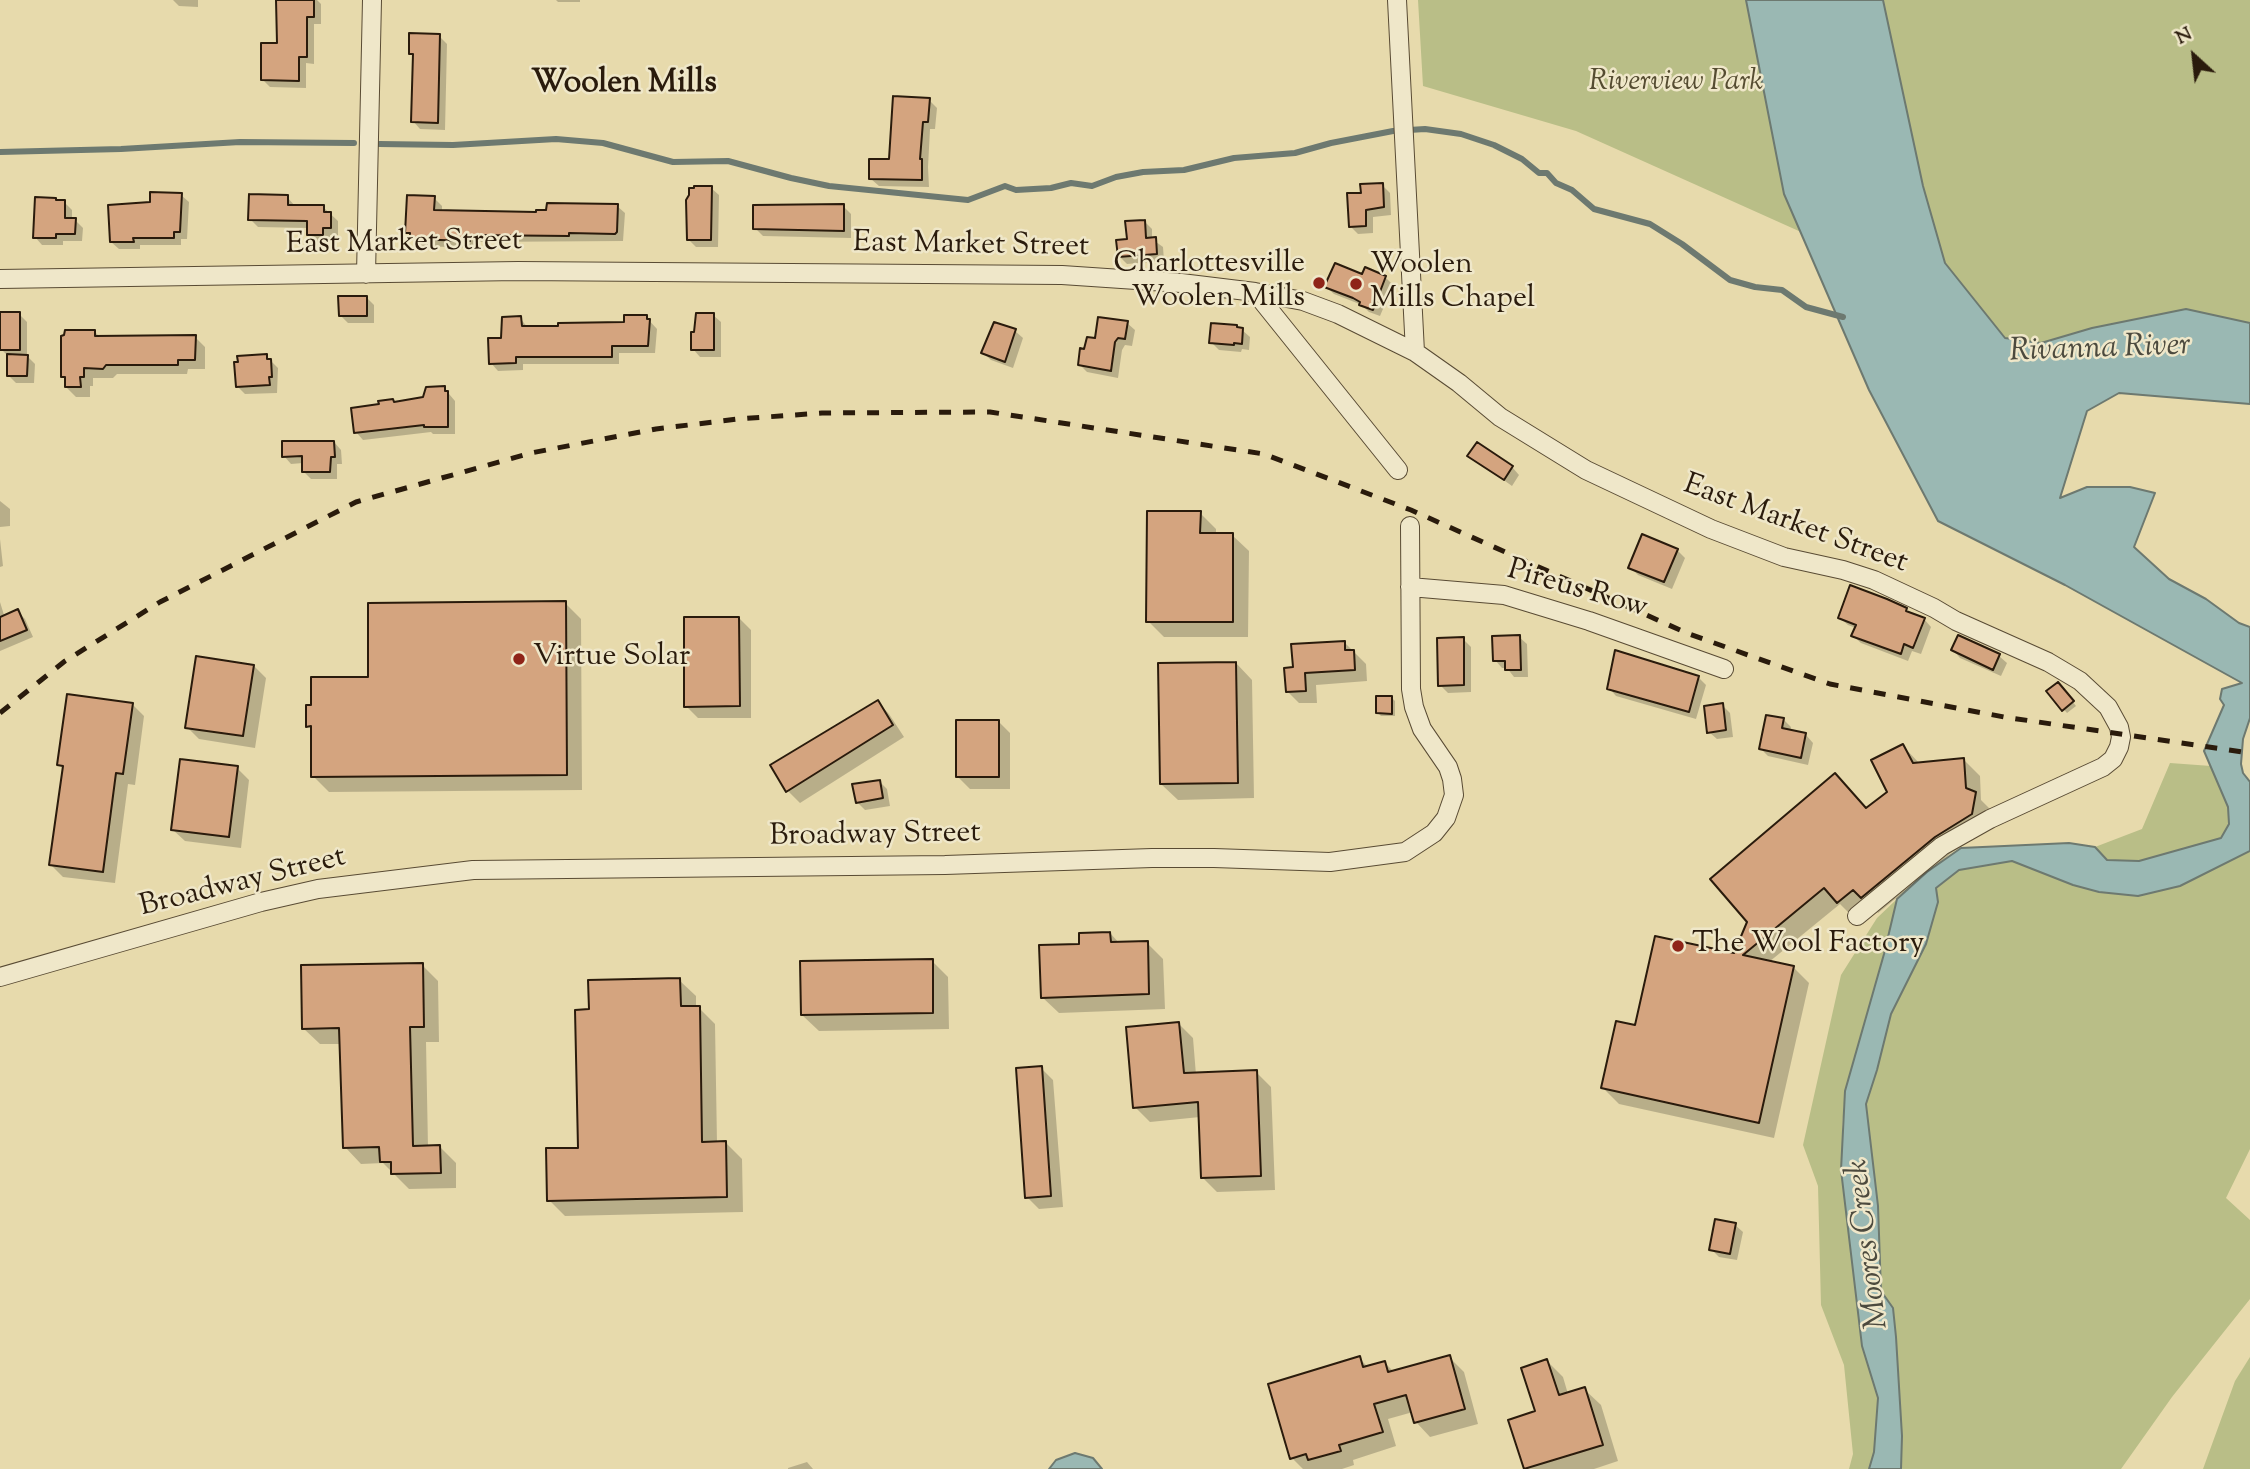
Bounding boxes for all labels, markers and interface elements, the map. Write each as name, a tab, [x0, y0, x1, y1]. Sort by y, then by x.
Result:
north arrow	[2159, 21, 2229, 91]
text: N	[2171, 21, 2197, 52]
park label: Riverview Park	[1589, 66, 1763, 102]
district label: Woolen Mills	[531, 67, 717, 105]
street label: East Market Street	[286, 225, 522, 265]
street label: East Market Street	[853, 227, 1089, 267]
place label: Charlottesville Woolen Mills	[1113, 248, 1305, 318]
place label: Woolen Mills Chapel	[1370, 249, 1535, 320]
marker: Charlottesville Woolen Mills	[1311, 275, 1327, 291]
marker: Woolen Mills Chapel	[1348, 276, 1364, 292]
water label: Rivanna River	[2009, 329, 2191, 373]
street label: East Market Street	[1678, 469, 1912, 583]
street label: Pireus Row	[1503, 554, 1651, 628]
place label: Virtue Solar	[533, 641, 690, 677]
marker: Virtue Solar	[511, 651, 527, 667]
street label: Broadway Street	[769, 817, 981, 857]
street label: Broadway Street	[136, 841, 350, 927]
place label: The Wool Factory	[1692, 928, 1924, 964]
marker: The Wool Factory	[1670, 938, 1686, 954]
water label: Moores Creek	[1841, 1157, 1899, 1331]

